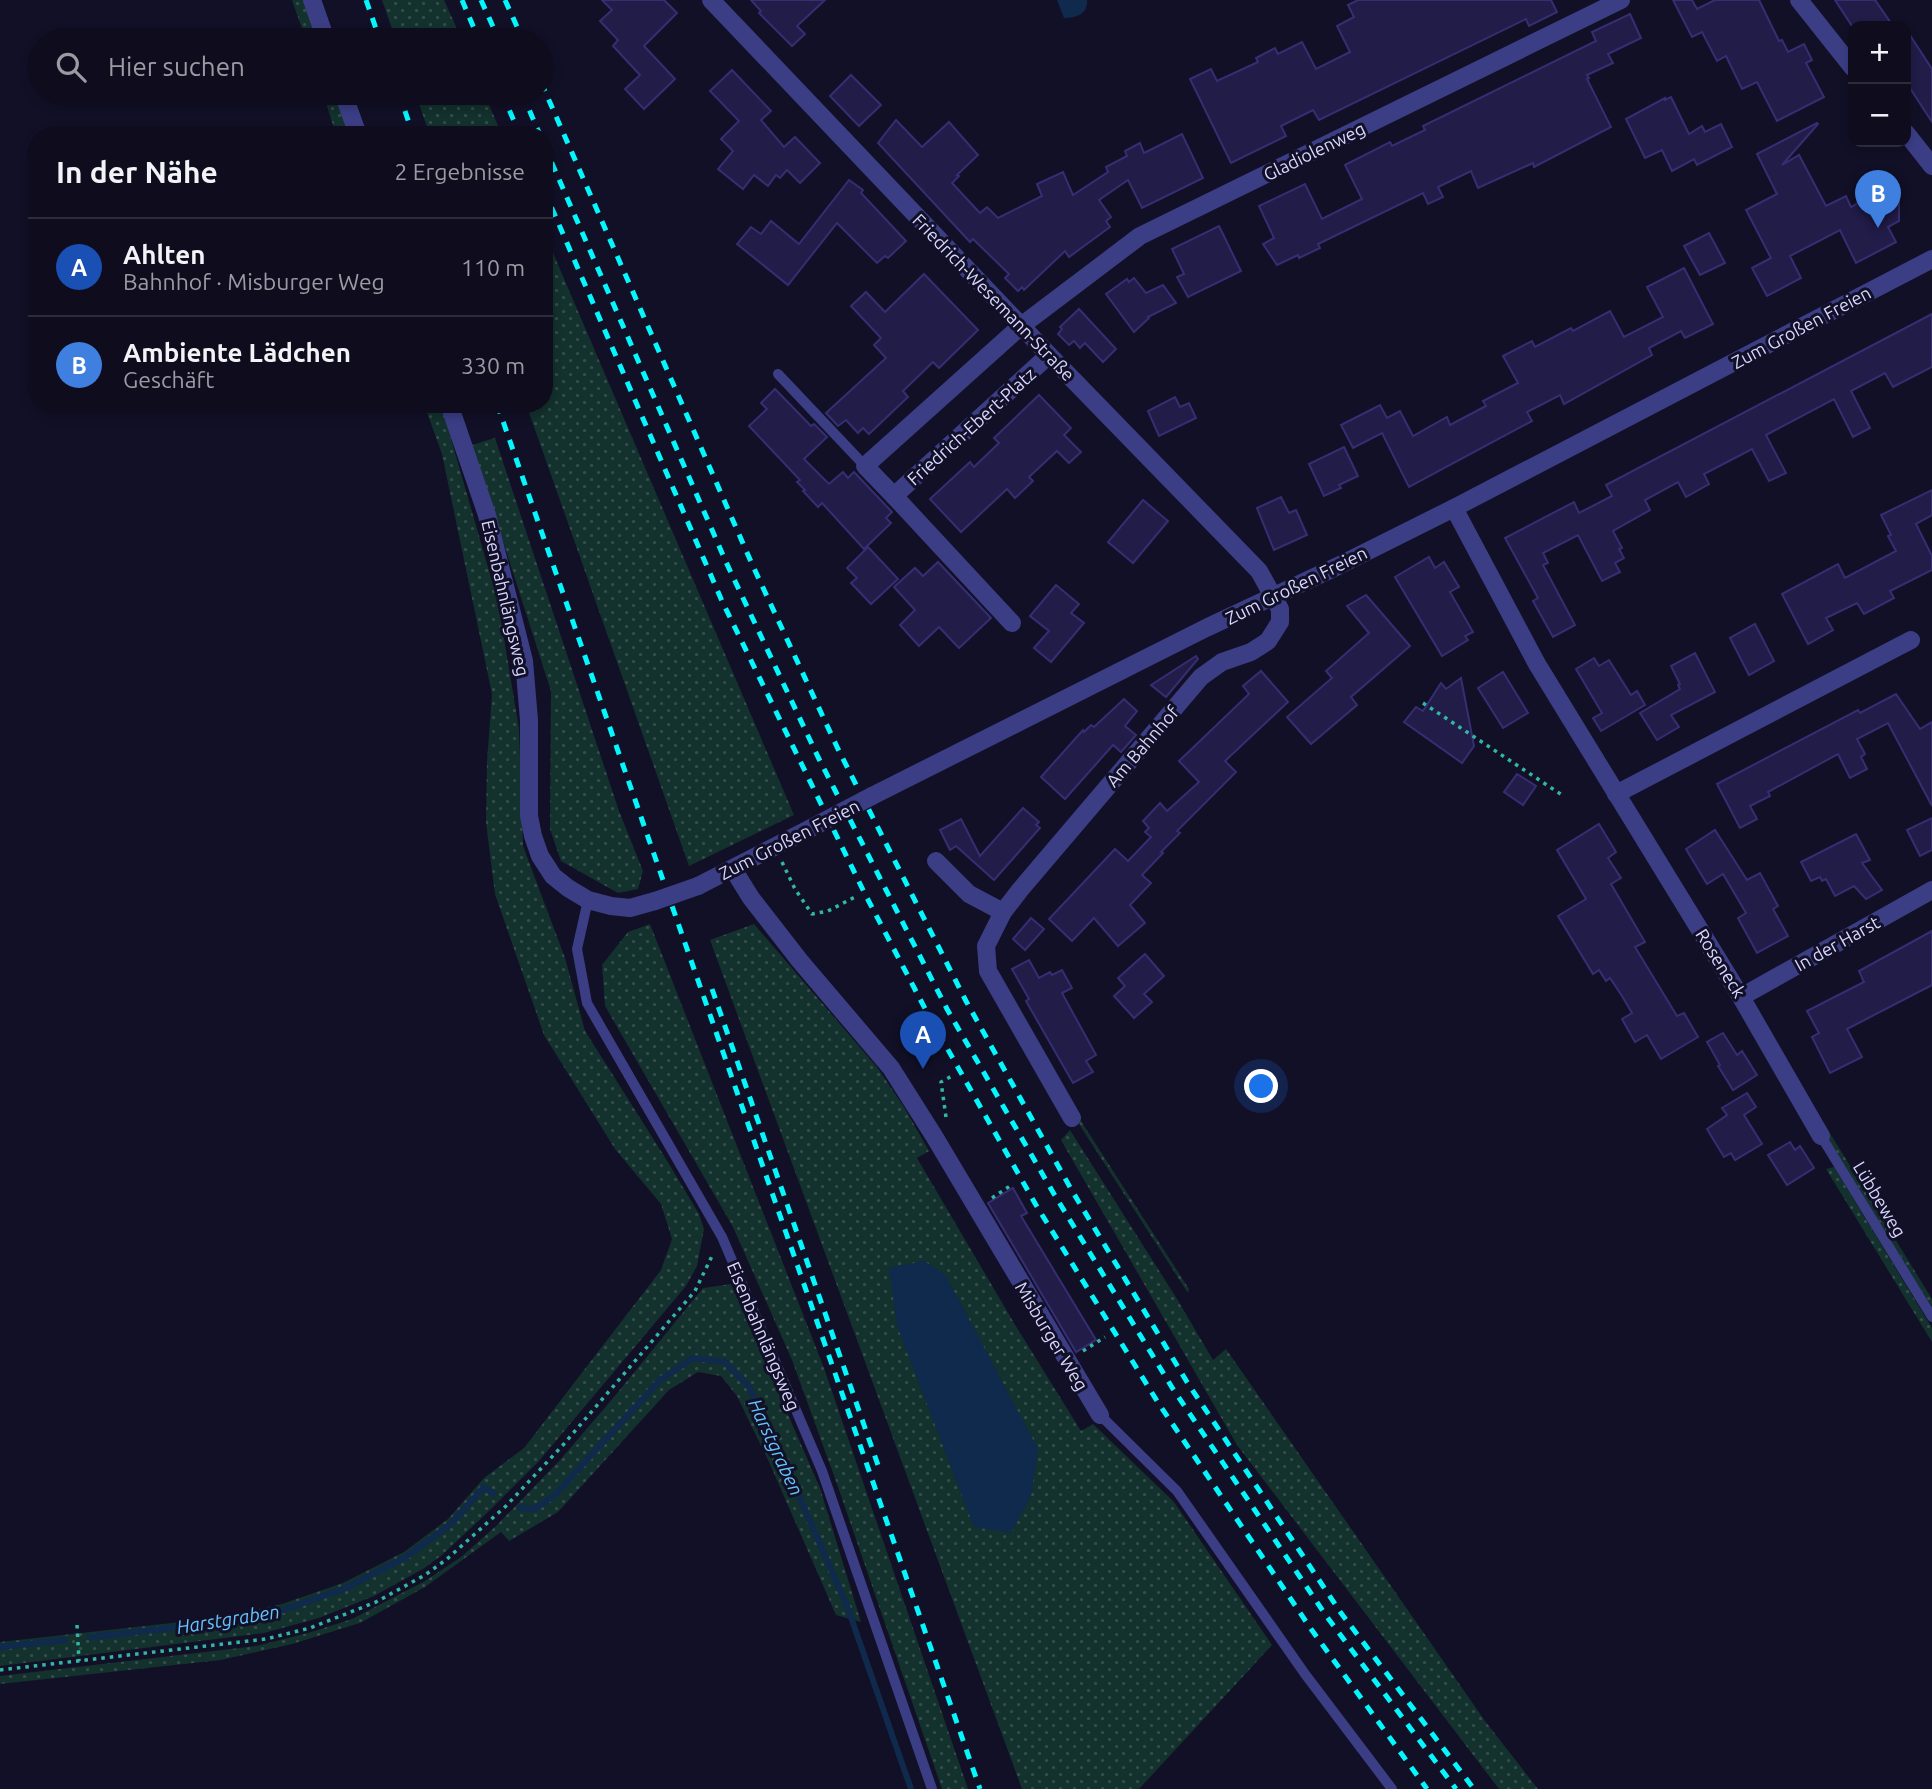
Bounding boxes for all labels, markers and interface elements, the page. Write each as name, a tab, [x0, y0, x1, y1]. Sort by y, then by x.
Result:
map controls	[1848, 21, 1911, 147]
button: +	[1848, 21, 1911, 84]
search box	[28, 28, 553, 105]
icon: search	[52, 48, 90, 86]
text: Hier suchen	[108, 52, 245, 81]
button: −	[1848, 84, 1911, 147]
street label: Gladiolenweg	[1260, 118, 1368, 184]
text: In der Nähe	[56, 155, 218, 189]
text: 2 Ergebnisse	[394, 159, 525, 184]
pin: B	[1855, 170, 1901, 228]
street label: Friedrich-Wesemann-Straße	[909, 210, 1079, 384]
text: Ahlten	[123, 240, 205, 269]
text: A	[71, 255, 87, 280]
text: 110 m	[461, 255, 525, 280]
text: Bahnhof · Misburger Weg	[123, 269, 385, 294]
street label: Zum Großen Freien	[1728, 282, 1874, 372]
text: Ambiente Lädchen	[123, 338, 351, 367]
text: B	[71, 353, 87, 378]
text: 330 m	[461, 353, 525, 378]
street label: Friedrich-Ebert-Platz	[903, 363, 1039, 489]
text: Geschäft	[123, 367, 214, 392]
street label: Eisenbahnlängsweg	[478, 518, 534, 678]
street label: Zum Großen Freien	[1222, 542, 1370, 628]
street label: Am Bahnhof	[1102, 702, 1183, 790]
street label: Zum Großen Freien	[715, 795, 863, 883]
street label: In der Harst	[1791, 911, 1883, 975]
street label: Roseneck	[1692, 925, 1750, 1001]
pin: A	[900, 1011, 946, 1069]
your location	[1244, 1069, 1278, 1103]
street label: Lübbeweg	[1850, 1158, 1910, 1240]
street label: Eisenbahnlängsweg	[724, 1259, 804, 1413]
street label: Misburger Weg	[1012, 1278, 1092, 1394]
water label: Harstgraben	[744, 1395, 808, 1499]
water label: Harstgraben	[175, 1600, 281, 1638]

